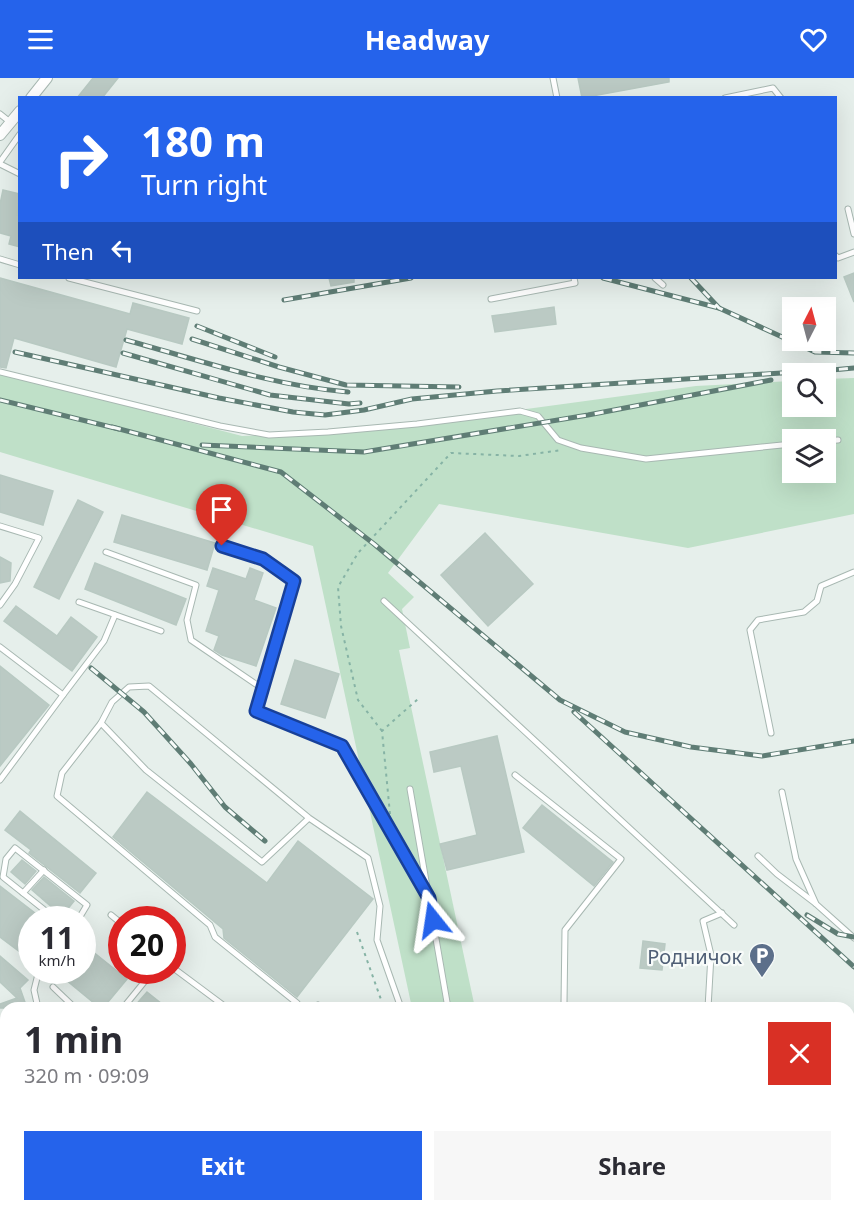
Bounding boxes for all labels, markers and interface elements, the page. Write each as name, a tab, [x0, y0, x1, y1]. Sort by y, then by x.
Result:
text: Headway	[365, 21, 489, 58]
icon: menu	[24, 23, 57, 56]
icon: heart	[797, 23, 830, 56]
text: 180 m	[141, 112, 265, 169]
icon: right	[42, 120, 120, 198]
text: Turn right	[141, 166, 267, 203]
icon: left	[106, 234, 139, 267]
text: Then	[42, 236, 94, 266]
north arrow	[782, 297, 836, 351]
map controls	[782, 297, 836, 483]
button: search	[782, 363, 836, 417]
button: layers	[782, 429, 836, 483]
pin	[196, 484, 247, 546]
icon: arrive	[205, 493, 238, 526]
position arrow	[401, 888, 465, 952]
speed limit sign: 20	[108, 906, 186, 984]
text: 11	[40, 917, 74, 958]
parking icon: Родничок	[747, 941, 777, 979]
place label: Родничок	[647, 943, 742, 970]
text: km/h	[39, 950, 75, 970]
text: 1 min	[24, 1015, 123, 1064]
button: close	[768, 1022, 831, 1085]
text: 320 m · 09:09	[24, 1062, 149, 1089]
button: Exit	[24, 1131, 422, 1200]
button: Share	[434, 1131, 831, 1200]

